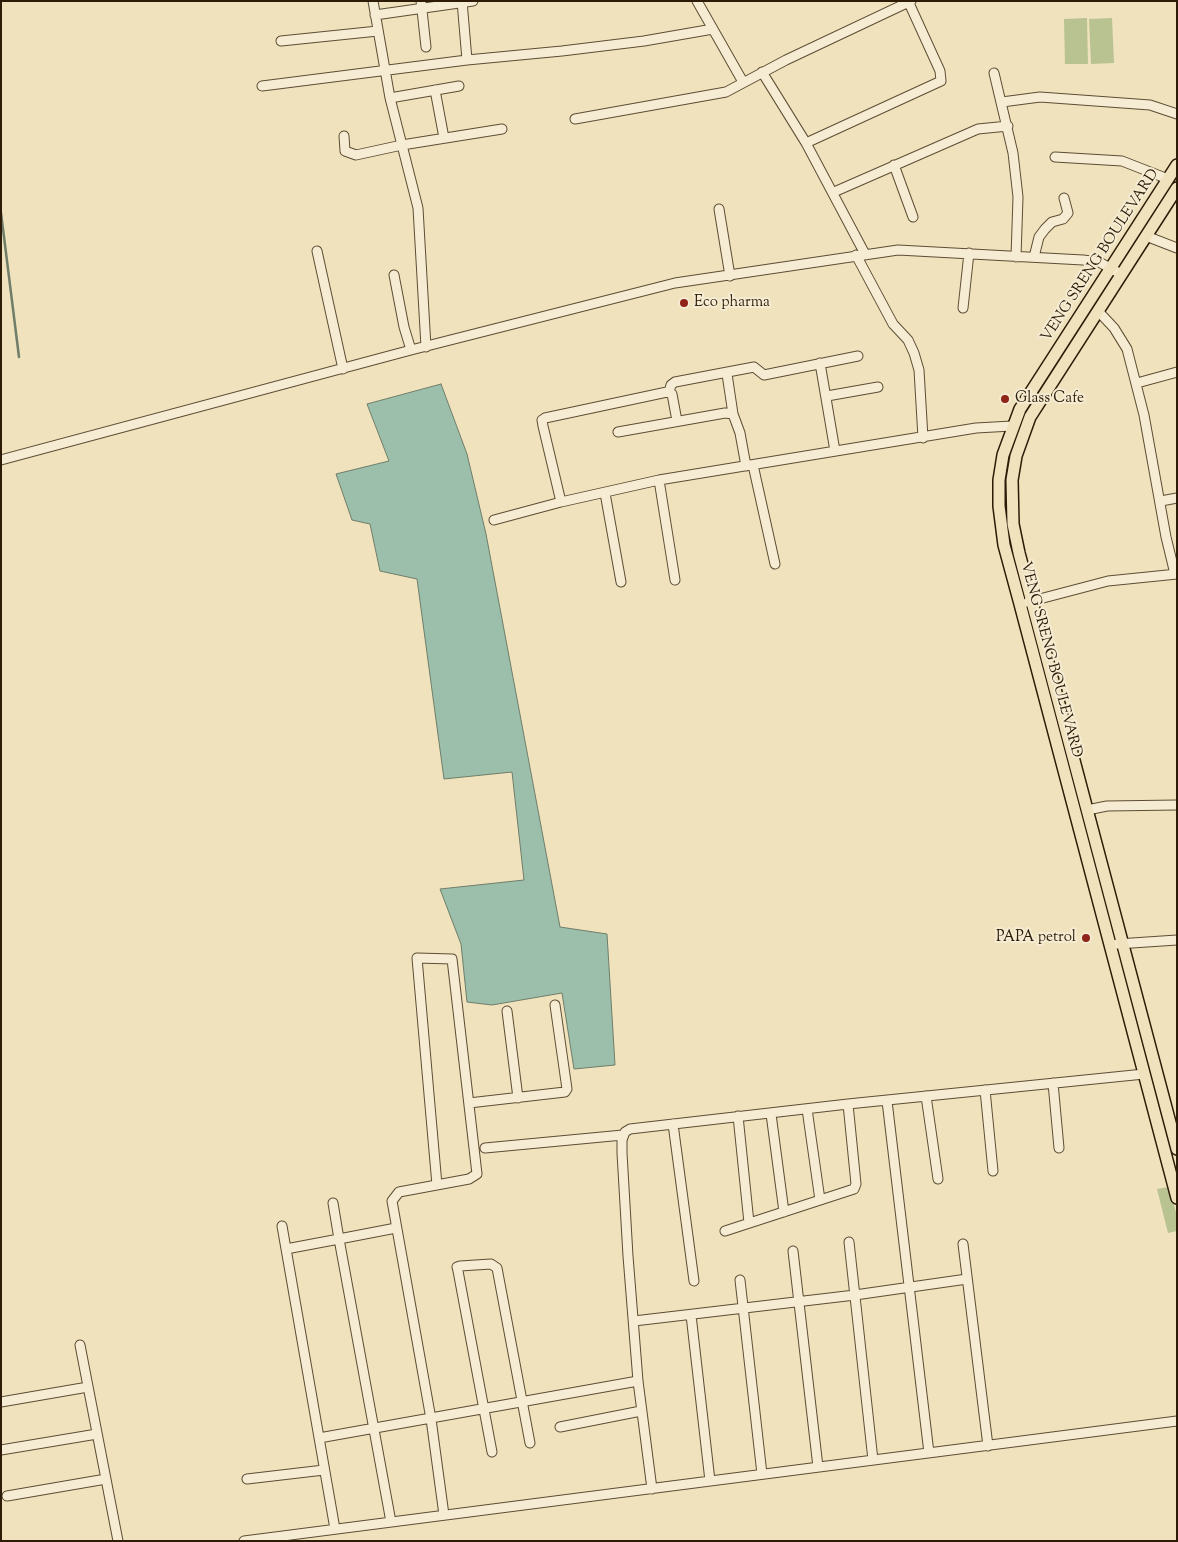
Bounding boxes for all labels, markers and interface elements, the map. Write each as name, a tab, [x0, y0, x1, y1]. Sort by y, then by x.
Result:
street label: VENG SRENG BOULEVARD	[1038, 166, 1164, 346]
place label: Eco pharma	[694, 294, 770, 312]
marker: Eco pharma	[678, 297, 690, 309]
place label: Glass Cafe	[1015, 390, 1084, 408]
marker: Glass Cafe	[999, 393, 1011, 405]
street label: VENG SRENG BOULEVARD	[1015, 560, 1085, 760]
place label: PAPA petrol	[996, 929, 1076, 947]
marker: PAPA petrol	[1080, 932, 1092, 944]

